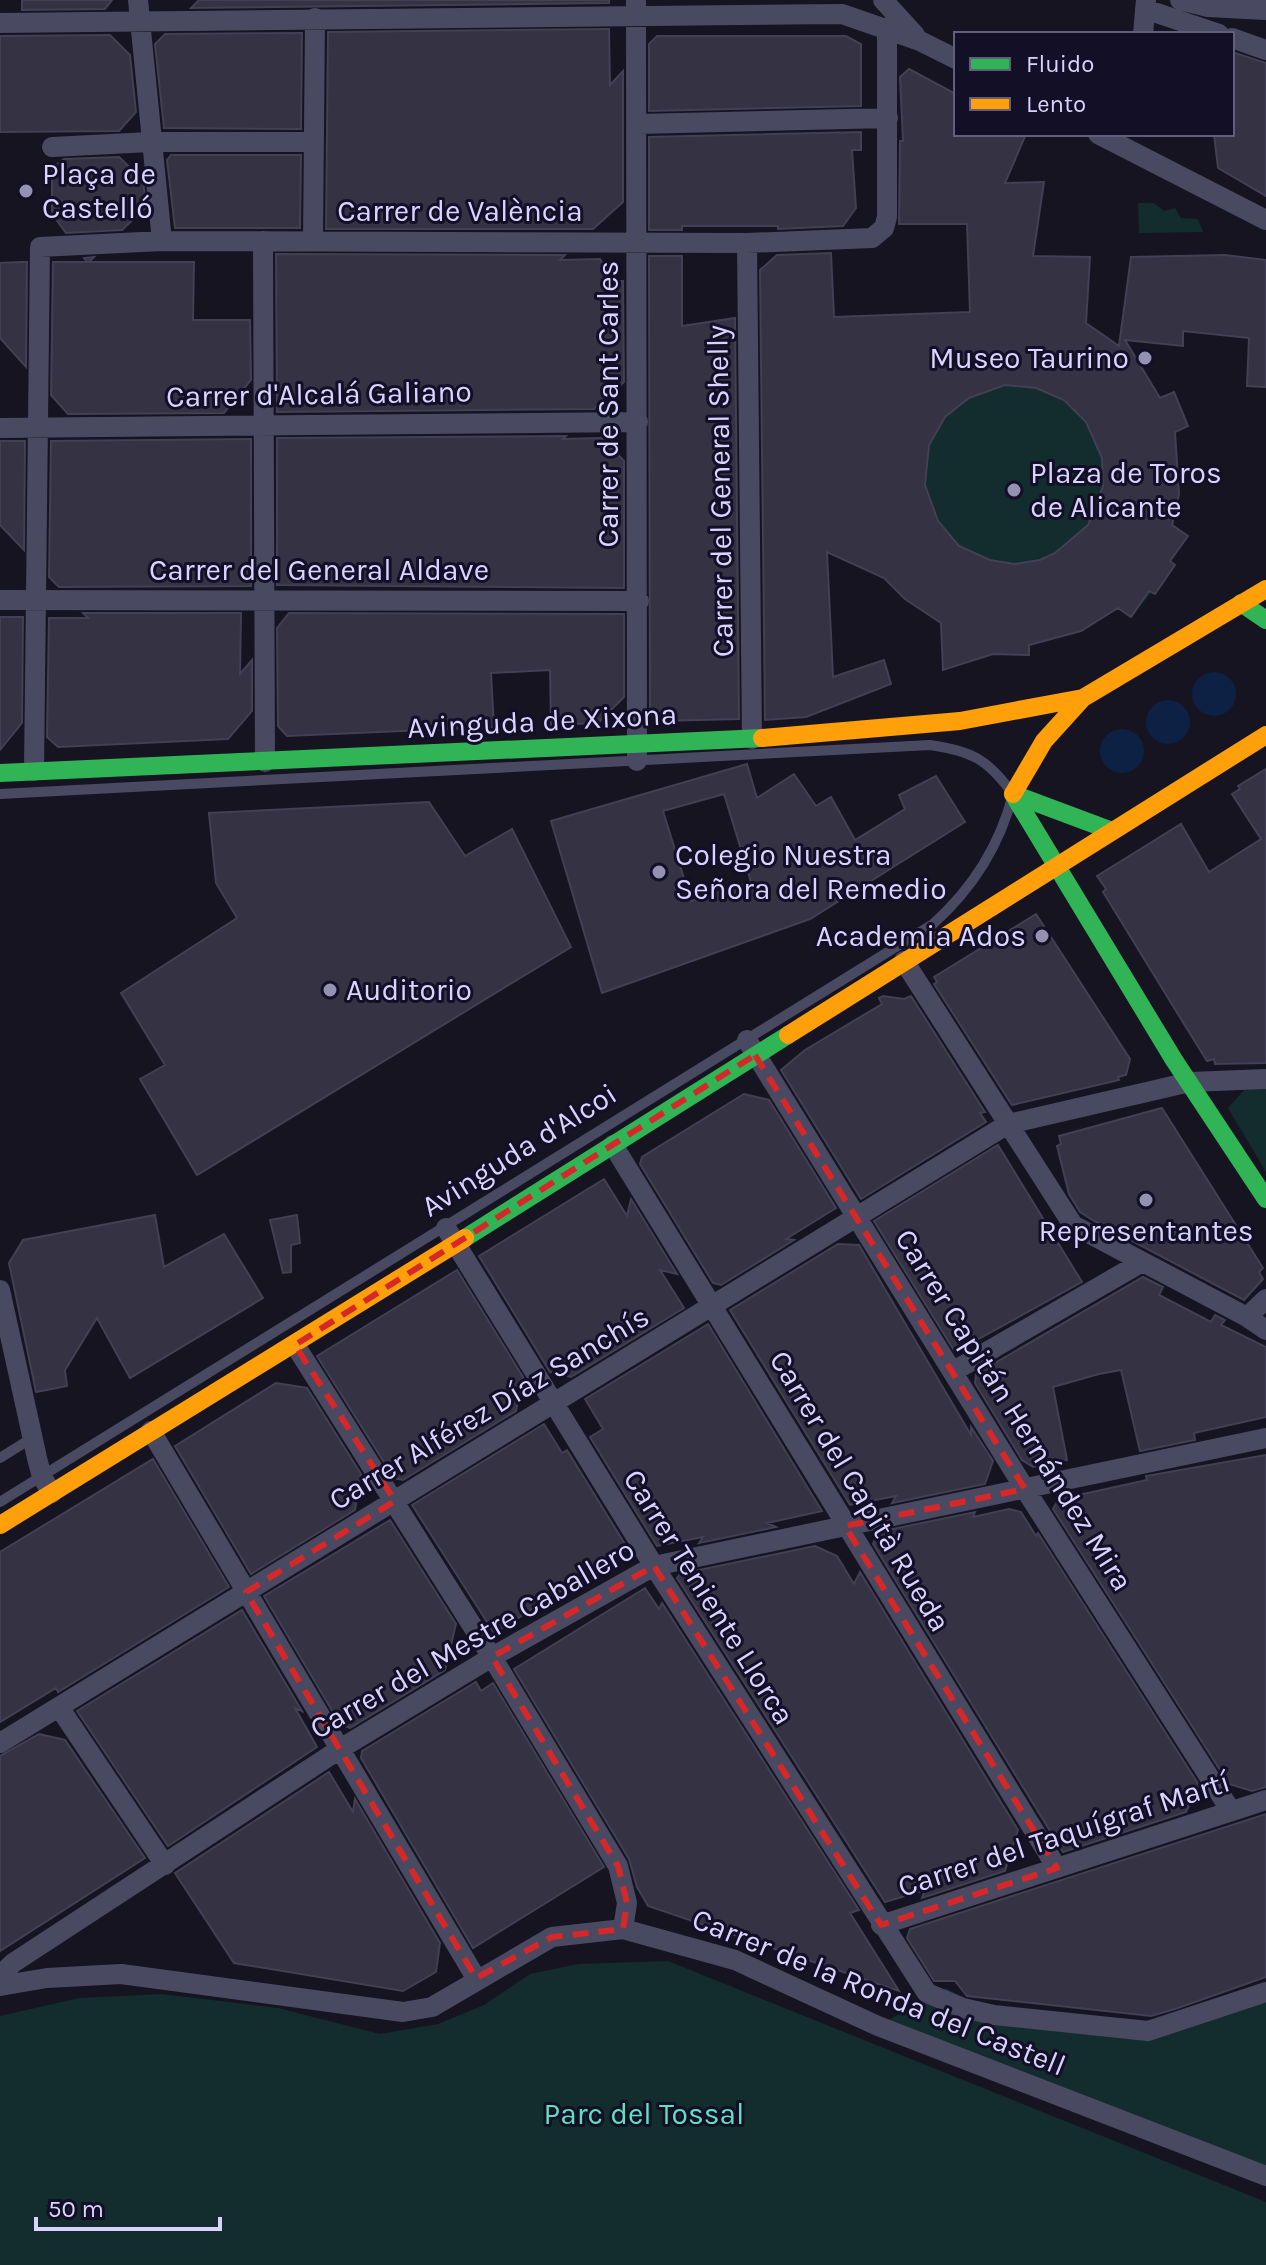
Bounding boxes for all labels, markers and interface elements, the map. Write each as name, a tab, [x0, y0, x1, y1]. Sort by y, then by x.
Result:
legend	[954, 32, 1234, 136]
text: Fluido	[1026, 50, 1094, 78]
text: Lento	[1026, 90, 1086, 118]
place label: Plaça de Castelló	[42, 156, 156, 226]
marker: Plaça de Castelló	[17, 182, 35, 200]
street label: Carrer de València	[337, 193, 583, 229]
street label: Carrer de Sant Carles	[590, 261, 626, 547]
street label: Carrer del General Shelly	[699, 325, 741, 657]
place label: Museo Taurino	[929, 340, 1129, 376]
marker: Museo Taurino	[1136, 349, 1154, 367]
street label: Carrer d'Alcalá Galiano	[166, 373, 472, 415]
place label: Plaza de Toros de Alicante	[1030, 455, 1222, 525]
marker: Plaza de Toros de Alicante	[1005, 481, 1023, 499]
street label: Carrer del General Aldave	[149, 552, 489, 588]
street label: Avinguda de Xixona	[406, 696, 678, 746]
place label: Colegio Nuestra Señora del Remedio	[675, 837, 947, 907]
marker: Colegio Nuestra Señora del Remedio	[650, 863, 668, 881]
place label: Academia Ados	[816, 918, 1026, 954]
marker: Academia Ados	[1033, 927, 1051, 945]
place label: Auditorio	[346, 972, 472, 1008]
marker: Auditorio	[321, 981, 339, 999]
street label: Avinguda d'Alcoi	[415, 1076, 623, 1224]
marker: Representantes	[1137, 1191, 1155, 1209]
place label: Representantes	[1038, 1213, 1254, 1249]
street label: Carrer Capitán Hernández Mira	[888, 1223, 1140, 1597]
street label: Carrer Alférez Díaz Sanchís	[323, 1298, 655, 1518]
street label: Carrer del Capità Rueda	[762, 1344, 958, 1638]
street label: Carrer Teniente Llorca	[616, 1463, 802, 1731]
street label: Carrer del Mestre Caballero	[303, 1531, 641, 1747]
street label: Carrer del Taquígraf Martí	[893, 1763, 1235, 1905]
street label: Carrer de la Ronda del Castell	[687, 1900, 1071, 2084]
park label: Parc del Tossal	[544, 2096, 744, 2132]
scale bar	[36, 2181, 220, 2231]
text: 50 m	[48, 2195, 104, 2223]

